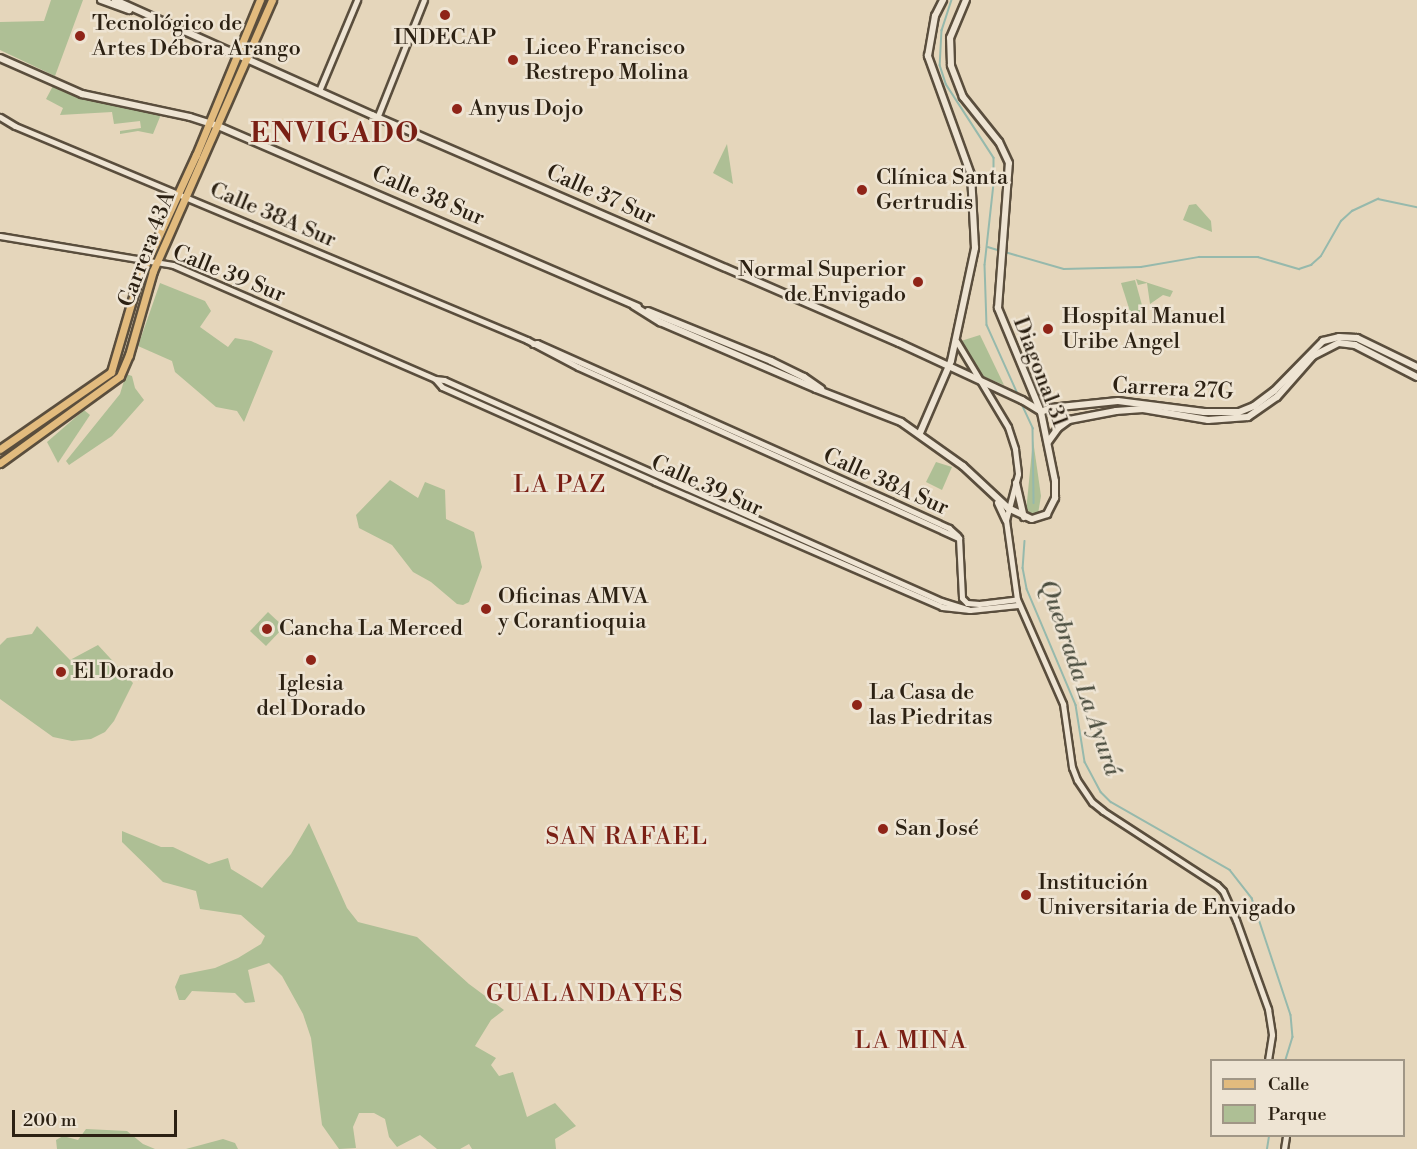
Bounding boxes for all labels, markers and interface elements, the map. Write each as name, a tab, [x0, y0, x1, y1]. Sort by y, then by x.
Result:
marker: INDECAP	[438, 8, 452, 22]
place label: Tecnológico de Artes Débora Arango	[92, 10, 301, 62]
place label: INDECAP	[394, 25, 496, 51]
marker: Tecnológico de Artes Débora Arango	[73, 29, 87, 43]
place label: Liceo Francisco Restrepo Molina	[525, 34, 689, 86]
marker: Liceo Francisco Restrepo Molina	[506, 53, 520, 67]
place label: Anyus Dojo	[469, 96, 584, 122]
marker: Anyus Dojo	[450, 102, 464, 116]
district label: ENVIGADO	[250, 117, 420, 151]
street label: Calle 37 Sur	[542, 159, 660, 231]
street label: Calle 38 Sur	[368, 160, 488, 232]
place label: Clínica Santa Gertrudis	[876, 164, 1008, 216]
street label: Calle 38A Sur	[206, 177, 340, 253]
marker: Clínica Santa Gertrudis	[853, 181, 871, 199]
street label: Carrera 43A	[113, 187, 181, 311]
street label: Calle 39 Sur	[169, 239, 289, 309]
place label: Normal Superior de Envigado	[738, 256, 906, 308]
marker: Normal Superior de Envigado	[911, 275, 925, 289]
place label: Hospital Manuel Uribe Angel	[1062, 303, 1226, 354]
street label: Diagonal 31	[1007, 313, 1073, 431]
marker: Hospital Manuel Uribe Angel	[1039, 320, 1057, 338]
street label: Carrera 27G	[1112, 373, 1234, 405]
street label: Calle 38A Sur	[819, 443, 953, 521]
street label: Calle 39 Sur	[647, 450, 767, 522]
district label: LA PAZ	[513, 472, 607, 500]
water label: Quebrada La Ayurá	[1032, 576, 1126, 780]
place label: Oficinas AMVA y Corantioquia	[498, 583, 648, 634]
marker: Oficinas AMVA y Corantioquia	[479, 602, 493, 616]
place label: Cancha La Merced	[279, 616, 463, 642]
marker: Cancha La Merced	[260, 622, 274, 636]
marker: Iglesia del Dorado	[304, 653, 318, 667]
place label: El Dorado	[73, 659, 174, 685]
marker: El Dorado	[54, 665, 68, 679]
place label: Iglesia del Dorado	[256, 670, 366, 722]
place label: La Casa de las Piedritas	[869, 679, 993, 730]
marker: La Casa de las Piedritas	[850, 698, 864, 712]
place label: San José	[895, 816, 979, 842]
marker: San José	[876, 822, 890, 836]
district label: SAN RAFAEL	[545, 824, 709, 852]
place label: Institución Universitaria de Envigado	[1038, 869, 1296, 920]
marker: Institución Universitaria de Envigado	[1019, 888, 1033, 902]
district label: GUALANDAYES	[486, 981, 684, 1009]
district label: LA MINA	[854, 1028, 968, 1056]
legend	[1210, 1059, 1405, 1137]
text: Calle	[1268, 1073, 1309, 1096]
scale bar	[15, 1098, 180, 1136]
text: Parque	[1268, 1103, 1327, 1126]
text: 200 m	[23, 1109, 77, 1132]

